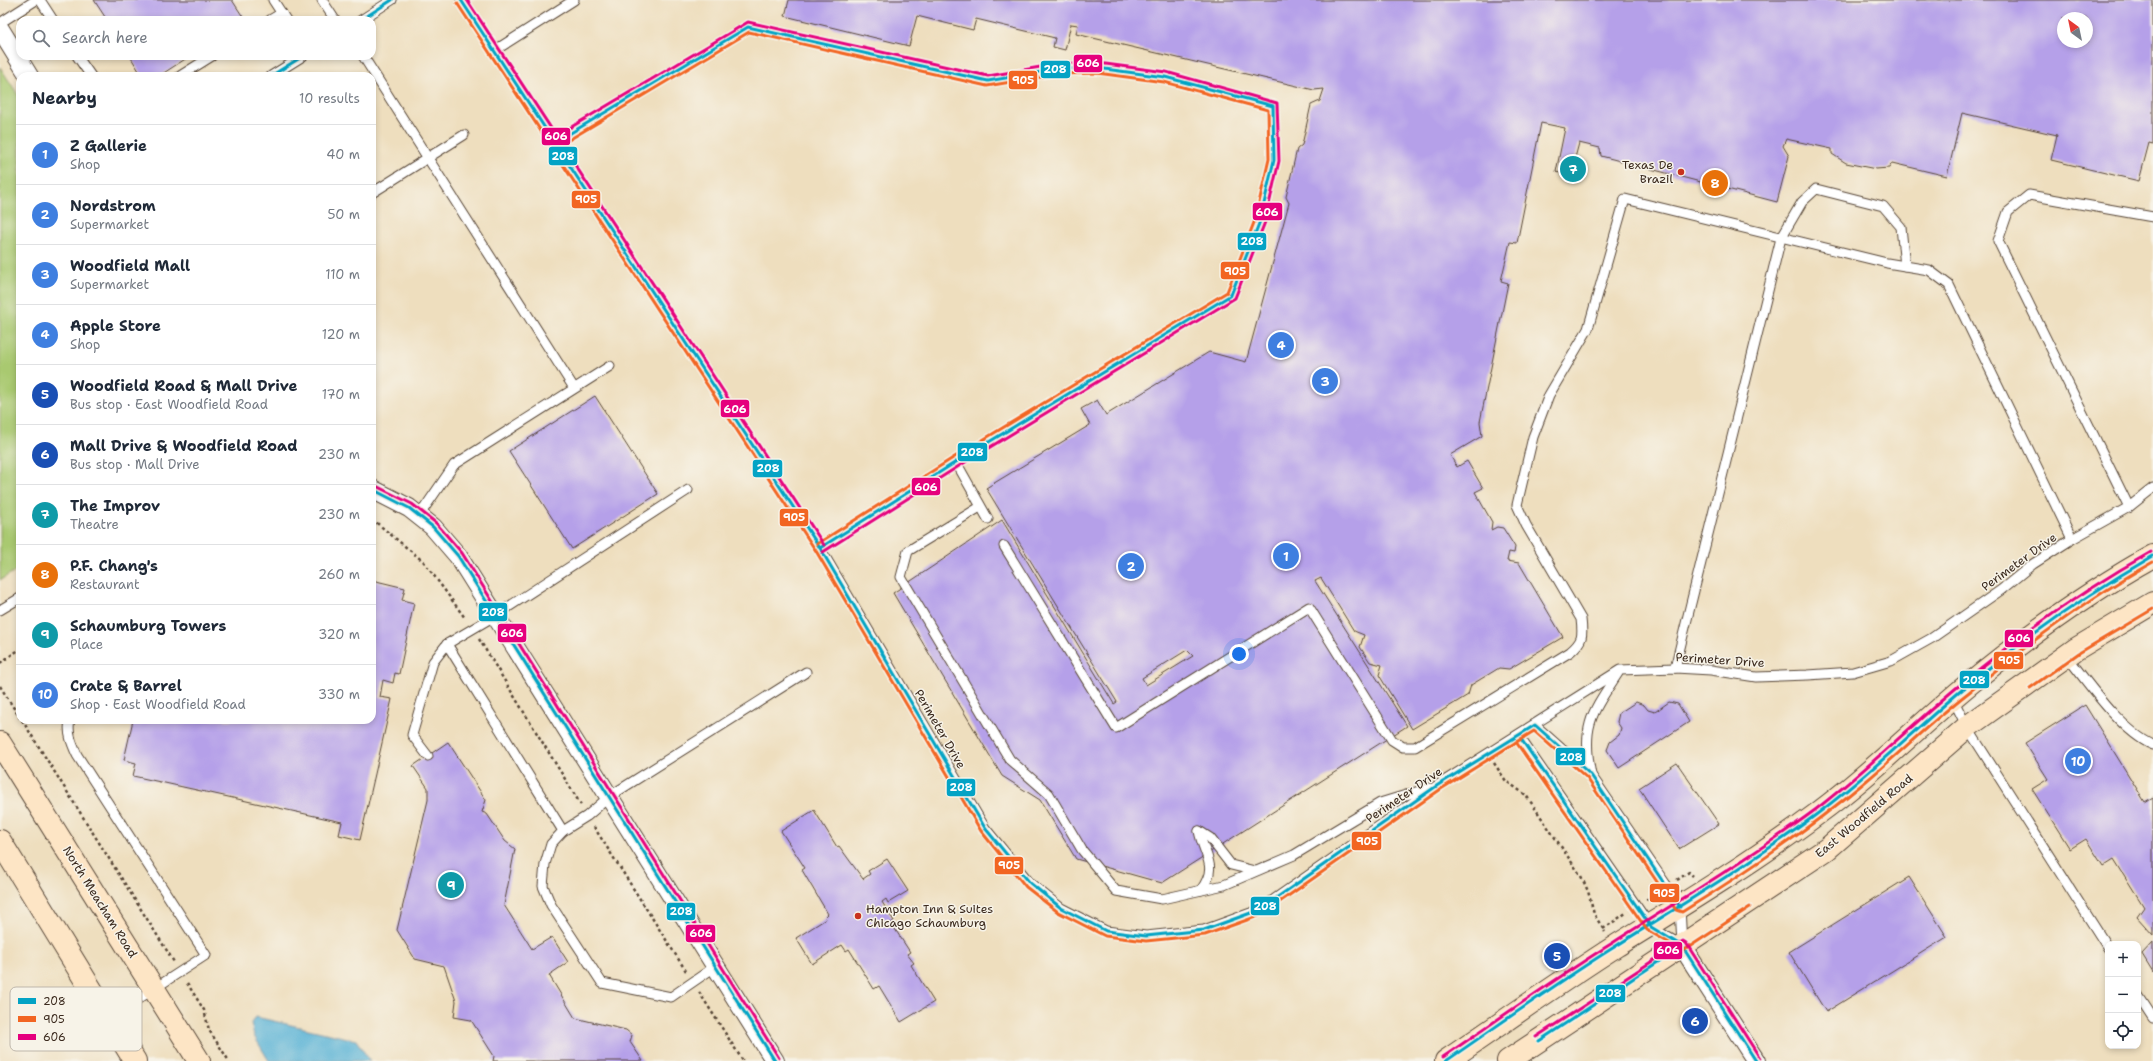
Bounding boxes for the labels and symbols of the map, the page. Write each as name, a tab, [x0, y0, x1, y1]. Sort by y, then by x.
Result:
north arrow	[2057, 12, 2093, 48]
line badge: 606	[1073, 54, 1103, 73]
text: 606	[1077, 56, 1100, 71]
line badge: 208	[1040, 60, 1071, 79]
text: 208	[1044, 62, 1067, 77]
line badge: 905	[1008, 70, 1038, 90]
text: 905	[1012, 73, 1034, 88]
line badge: 606	[541, 127, 571, 146]
text: 606	[545, 129, 568, 144]
line badge: 208	[548, 146, 578, 166]
text: 208	[552, 149, 575, 164]
pin: 7	[1560, 154, 1586, 184]
place label: Texas De Brazil	[1622, 157, 1673, 187]
marker: Texas De Brazil	[1676, 167, 1686, 177]
pin: 8	[1702, 168, 1728, 198]
line badge: 905	[571, 190, 601, 209]
text: 905	[575, 192, 597, 207]
line badge: 606	[1252, 202, 1283, 221]
text: 606	[1256, 205, 1279, 220]
line badge: 208	[1237, 232, 1267, 251]
text: 208	[1241, 234, 1264, 249]
line badge: 905	[1220, 261, 1250, 280]
text: 905	[1224, 264, 1246, 279]
pin: 4	[1268, 330, 1294, 360]
pin: 3	[1312, 366, 1338, 396]
line badge: 606	[720, 399, 750, 418]
text: 606	[724, 402, 747, 417]
line badge: 208	[957, 442, 988, 462]
text: 208	[961, 445, 984, 460]
line badge: 208	[752, 459, 783, 478]
text: 208	[757, 461, 780, 476]
line badge: 606	[911, 477, 941, 496]
text: 606	[915, 480, 938, 495]
line badge: 905	[779, 508, 809, 527]
text: 905	[783, 510, 805, 525]
street label: Perimeter Drive	[1978, 529, 2060, 595]
pin: 1	[1273, 541, 1299, 571]
pin: 2	[1118, 551, 1144, 581]
line badge: 208	[478, 602, 508, 622]
text: 208	[482, 605, 505, 620]
line badge: 606	[497, 623, 527, 643]
text: 606	[501, 626, 524, 641]
line badge: 606	[2004, 629, 2034, 648]
text: 606	[2008, 631, 2031, 646]
your location	[1229, 644, 1249, 664]
street label: Perimeter Drive	[1675, 649, 1765, 671]
line badge: 905	[1993, 651, 2024, 670]
text: 905	[1998, 653, 2020, 668]
line badge: 208	[1959, 670, 1990, 689]
text: 208	[1963, 673, 1986, 688]
street label: Perimeter Drive	[911, 686, 969, 772]
pin: 10	[2065, 746, 2091, 776]
line badge: 208	[1555, 747, 1586, 766]
text: 208	[1560, 750, 1583, 765]
street label: Perimeter Drive	[1363, 763, 1446, 827]
street label: East Woodfield Road	[1812, 770, 1916, 862]
line badge: 208	[946, 778, 976, 797]
text: 208	[950, 780, 973, 795]
line badge: 905	[1351, 831, 1382, 851]
text: 905	[1356, 834, 1378, 849]
street label: North Meacham Road	[59, 843, 141, 961]
line badge: 905	[994, 856, 1024, 875]
text: 905	[998, 858, 1020, 873]
pin: 9	[438, 870, 464, 900]
line badge: 905	[1649, 883, 1680, 903]
text: 905	[1653, 886, 1675, 901]
line badge: 208	[1250, 896, 1280, 916]
text: 208	[1254, 899, 1277, 914]
place label: Hampton Inn & Suites Chicago Schaumburg	[866, 901, 993, 931]
line badge: 208	[666, 902, 696, 921]
text: 208	[670, 904, 693, 919]
marker: Hampton Inn & Suites Chicago Schaumburg	[853, 911, 863, 921]
line badge: 606	[685, 924, 716, 943]
text: 606	[690, 926, 713, 941]
pin: 5	[1544, 941, 1570, 971]
line badge: 606	[1653, 941, 1683, 960]
text: 606	[1657, 943, 1680, 958]
line badge: 208	[1595, 984, 1626, 1003]
text: 208	[1599, 986, 1622, 1001]
legend	[10, 987, 142, 1051]
text: 208	[43, 994, 66, 1009]
pin: 6	[1682, 1006, 1708, 1036]
text: 905	[43, 1012, 65, 1027]
text: 606	[43, 1030, 66, 1045]

